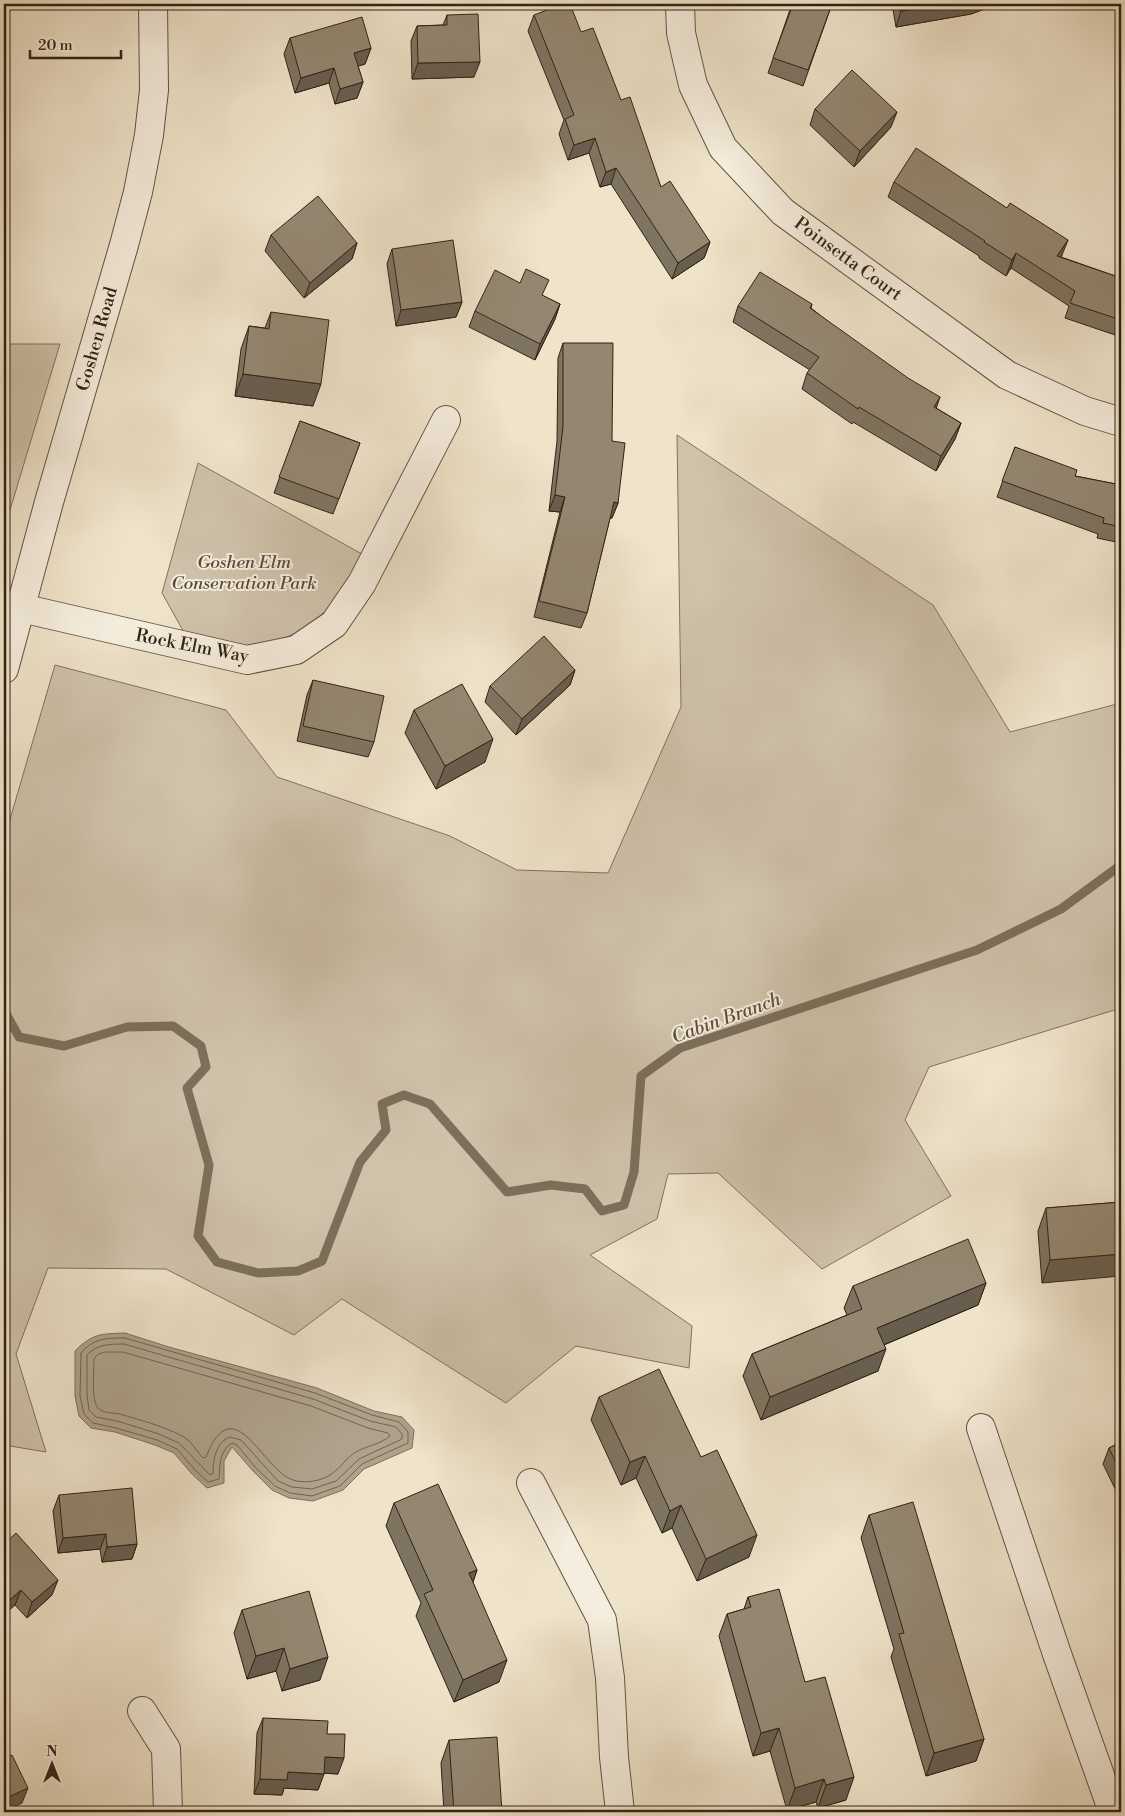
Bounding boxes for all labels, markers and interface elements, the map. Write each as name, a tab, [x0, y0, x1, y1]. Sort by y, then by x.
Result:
scale bar	[30, 28, 121, 60]
text: 20 m	[38, 36, 73, 55]
street label: Poinsetta Court	[789, 212, 907, 306]
street label: Goshen Road	[71, 284, 123, 394]
park label: Goshen Elm Conservation Park	[171, 551, 317, 595]
street label: Rock Elm Way	[133, 624, 251, 668]
water label: Cabin Branch	[668, 987, 784, 1049]
north arrow	[28, 1738, 78, 1788]
text: N	[46, 1743, 58, 1761]

